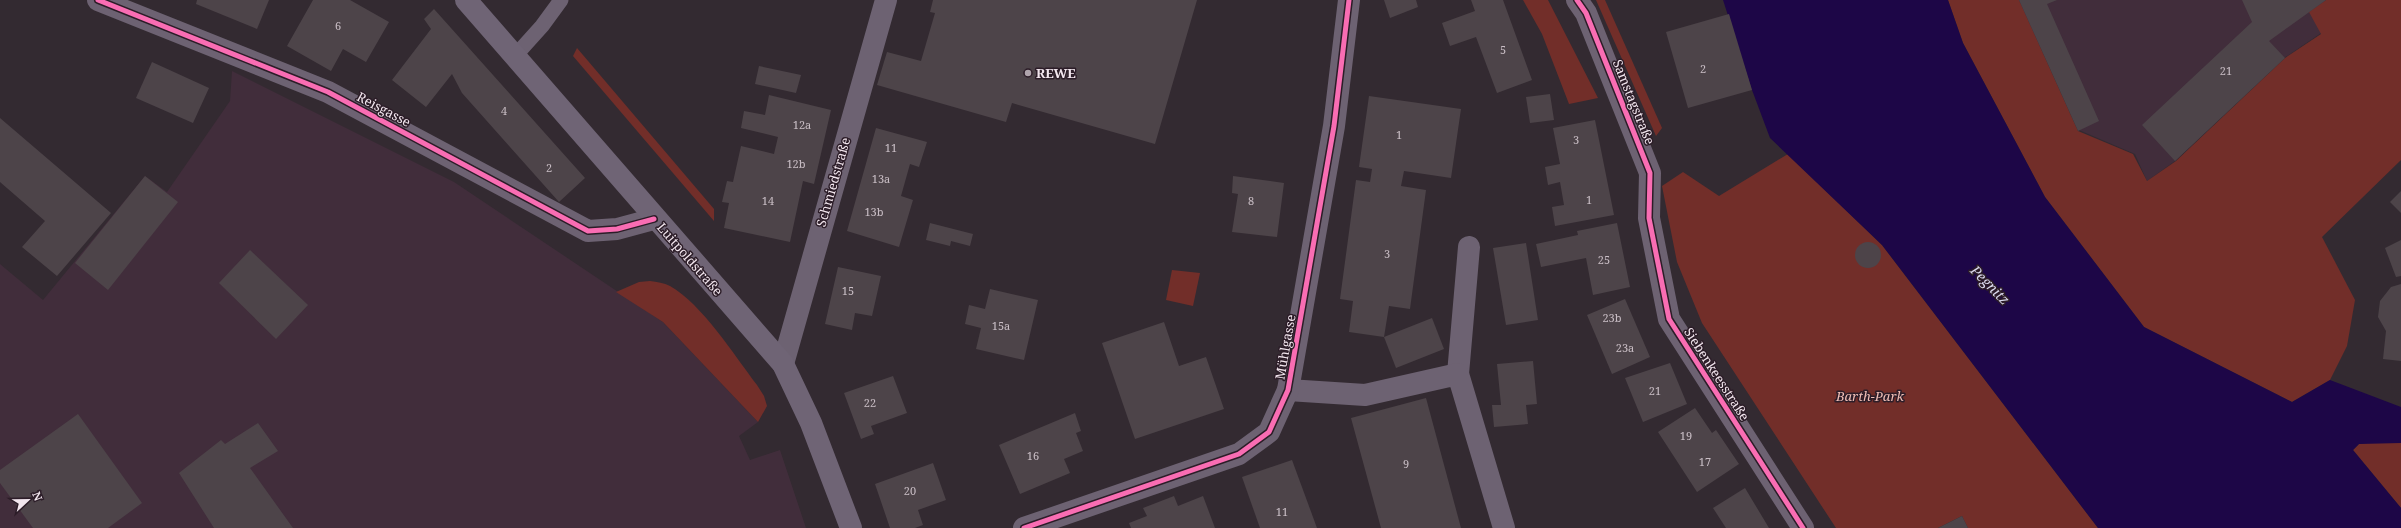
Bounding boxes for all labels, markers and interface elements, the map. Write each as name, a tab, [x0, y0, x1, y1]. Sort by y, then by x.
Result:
house number: 6	[335, 18, 341, 33]
house number: 5	[1500, 42, 1506, 57]
street label: Samstagstraße	[1609, 57, 1659, 147]
house number: 2	[1700, 61, 1706, 76]
house number: 21	[2220, 63, 2232, 78]
place label: REWE	[1036, 64, 1076, 82]
marker: REWE	[1023, 68, 1033, 78]
street label: Reisgasse	[354, 87, 414, 131]
house number: 4	[501, 103, 507, 118]
house number: 12a	[793, 117, 811, 132]
house number: 1	[1396, 127, 1402, 142]
house number: 3	[1573, 132, 1579, 147]
street label: Schmiedstraße	[812, 135, 854, 229]
house number: 11	[885, 140, 897, 155]
house number: 12b	[786, 156, 806, 171]
house number: 2	[546, 160, 552, 175]
house number: 13a	[872, 171, 890, 186]
house number: 1	[1586, 192, 1592, 207]
house number: 14	[762, 193, 774, 208]
house number: 8	[1248, 193, 1254, 208]
house number: 13b	[864, 204, 884, 219]
street label: Luitpoldstraße	[653, 219, 727, 299]
house number: 3	[1384, 246, 1390, 261]
house number: 25	[1598, 252, 1610, 267]
water label: Pegnitz	[1966, 260, 2014, 308]
house number: 15	[842, 283, 854, 298]
house number: 23b	[1602, 310, 1622, 325]
street label: Mühlgasse	[1270, 313, 1300, 381]
house number: 15a	[992, 318, 1010, 333]
street label: Siebenkeesstraße	[1680, 324, 1754, 424]
house number: 23a	[1616, 340, 1634, 355]
house number: 21	[1649, 383, 1661, 398]
park label: Barth-Park	[1835, 387, 1904, 405]
house number: 22	[864, 395, 876, 410]
house number: 19	[1680, 428, 1692, 443]
house number: 16	[1027, 448, 1039, 463]
house number: 17	[1699, 454, 1711, 469]
house number: 9	[1403, 456, 1409, 471]
north arrow	[8, 480, 48, 520]
house number: 20	[904, 483, 916, 498]
text: N	[29, 489, 46, 503]
house number: 11	[1276, 504, 1288, 519]

